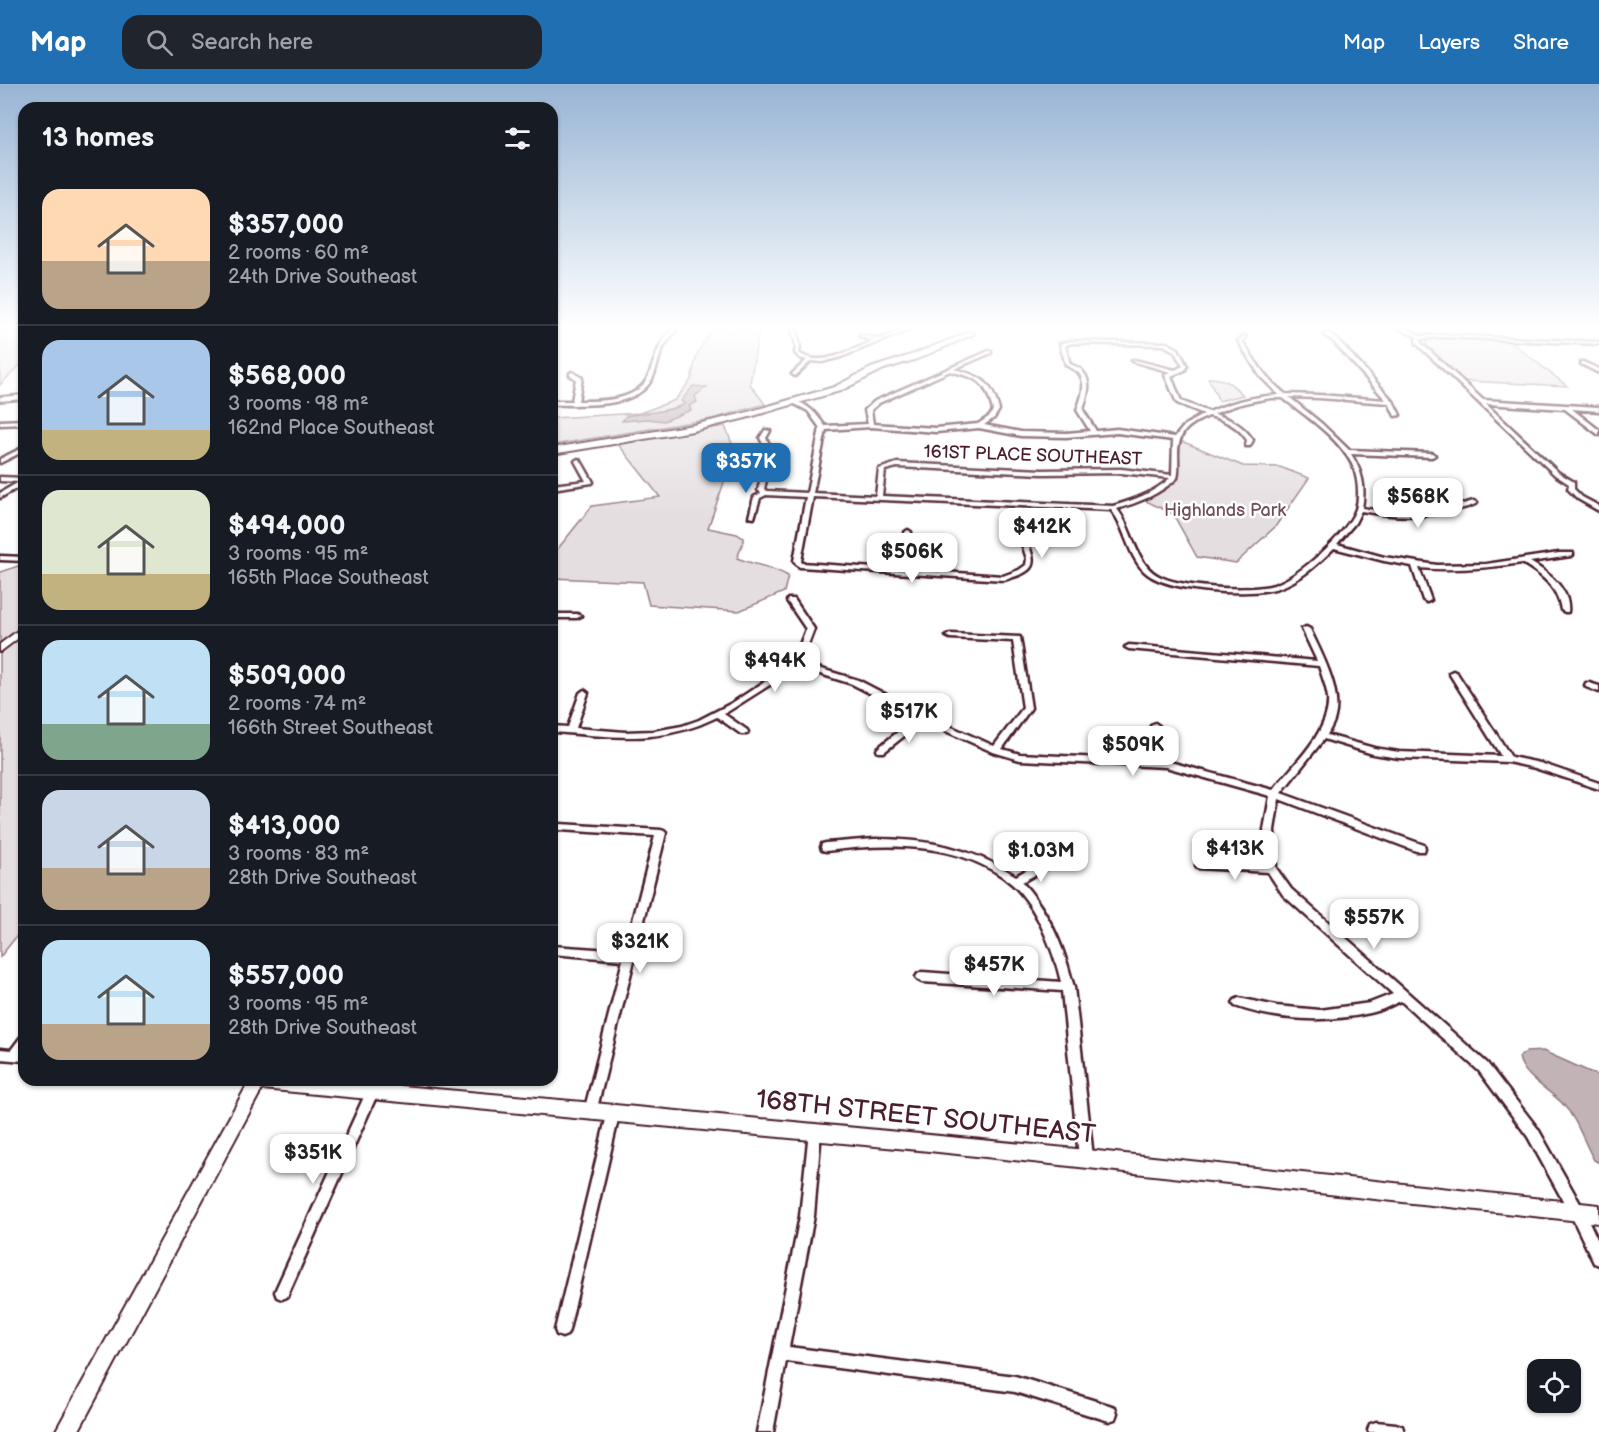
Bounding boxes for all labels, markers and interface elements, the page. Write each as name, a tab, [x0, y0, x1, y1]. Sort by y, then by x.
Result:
search box	[122, 15, 542, 69]
text: Map	[30, 26, 86, 59]
icon: search	[143, 26, 176, 59]
text: Search here	[191, 29, 313, 56]
text: Map	[1343, 30, 1385, 55]
text: Layers	[1418, 30, 1480, 55]
text: Share	[1513, 30, 1569, 55]
icon: filters	[501, 122, 534, 155]
text: 13 homes	[42, 123, 154, 154]
text: $357,000	[228, 210, 344, 241]
icon: home	[90, 213, 162, 285]
text: 2 rooms · 60 m²	[228, 241, 369, 265]
text: 24th Drive Southeast	[228, 265, 417, 289]
text: $568,000	[228, 361, 346, 392]
icon: home	[90, 364, 162, 436]
text: 3 rooms · 98 m²	[228, 392, 369, 416]
text: 162nd Place Southeast	[228, 416, 434, 440]
street label: 161ST PLACE SOUTHEAST	[923, 441, 1143, 470]
pin: $357K	[704, 443, 788, 494]
text: $357K	[715, 450, 777, 474]
pin: $568K	[1376, 478, 1460, 529]
text: $568K	[1387, 485, 1449, 509]
park label: Highlands Park	[1164, 500, 1286, 521]
pin: $412K	[1000, 508, 1084, 559]
text: $494,000	[228, 511, 345, 542]
icon: home	[90, 514, 162, 586]
text: $412K	[1013, 515, 1071, 539]
pin: $506K	[870, 533, 954, 584]
text: $506K	[881, 540, 943, 564]
text: 3 rooms · 95 m²	[228, 542, 368, 566]
text: 165th Place Southeast	[228, 566, 429, 590]
pin: $494K	[733, 642, 817, 693]
text: $494K	[744, 649, 806, 673]
text: $509,000	[228, 661, 346, 692]
icon: home	[90, 664, 162, 736]
text: 2 rooms · 74 m²	[228, 692, 366, 716]
pin: $517K	[867, 693, 951, 744]
text: $517K	[880, 700, 938, 724]
text: 166th Street Southeast	[228, 716, 433, 740]
pin: $509K	[1091, 726, 1175, 777]
text: $509K	[1102, 733, 1164, 757]
text: $413,000	[228, 811, 340, 842]
icon: home	[90, 814, 162, 886]
pin: $413K	[1193, 830, 1277, 881]
pin: $1.03M	[992, 832, 1090, 883]
text: $413K	[1206, 837, 1264, 861]
text: $1.03M	[1007, 839, 1075, 863]
text: 3 rooms · 83 m²	[228, 842, 369, 866]
text: 28th Drive Southeast	[228, 866, 417, 890]
pin: $557K	[1332, 899, 1416, 950]
text: $557K	[1344, 906, 1404, 930]
pin: $321K	[598, 923, 682, 974]
text: $321K	[611, 930, 669, 954]
pin: $457K	[952, 946, 1036, 997]
text: $457K	[963, 953, 1025, 977]
text: $557,000	[228, 961, 344, 992]
icon: home	[90, 964, 162, 1036]
text: 3 rooms · 95 m²	[228, 992, 368, 1016]
text: 28th Drive Southeast	[228, 1016, 417, 1040]
street label: 168TH STREET SOUTHEAST	[755, 1084, 1097, 1151]
pin: $351K	[271, 1134, 355, 1185]
text: $351K	[284, 1141, 342, 1165]
map controls	[1527, 1359, 1581, 1413]
button: locate	[1527, 1359, 1581, 1413]

